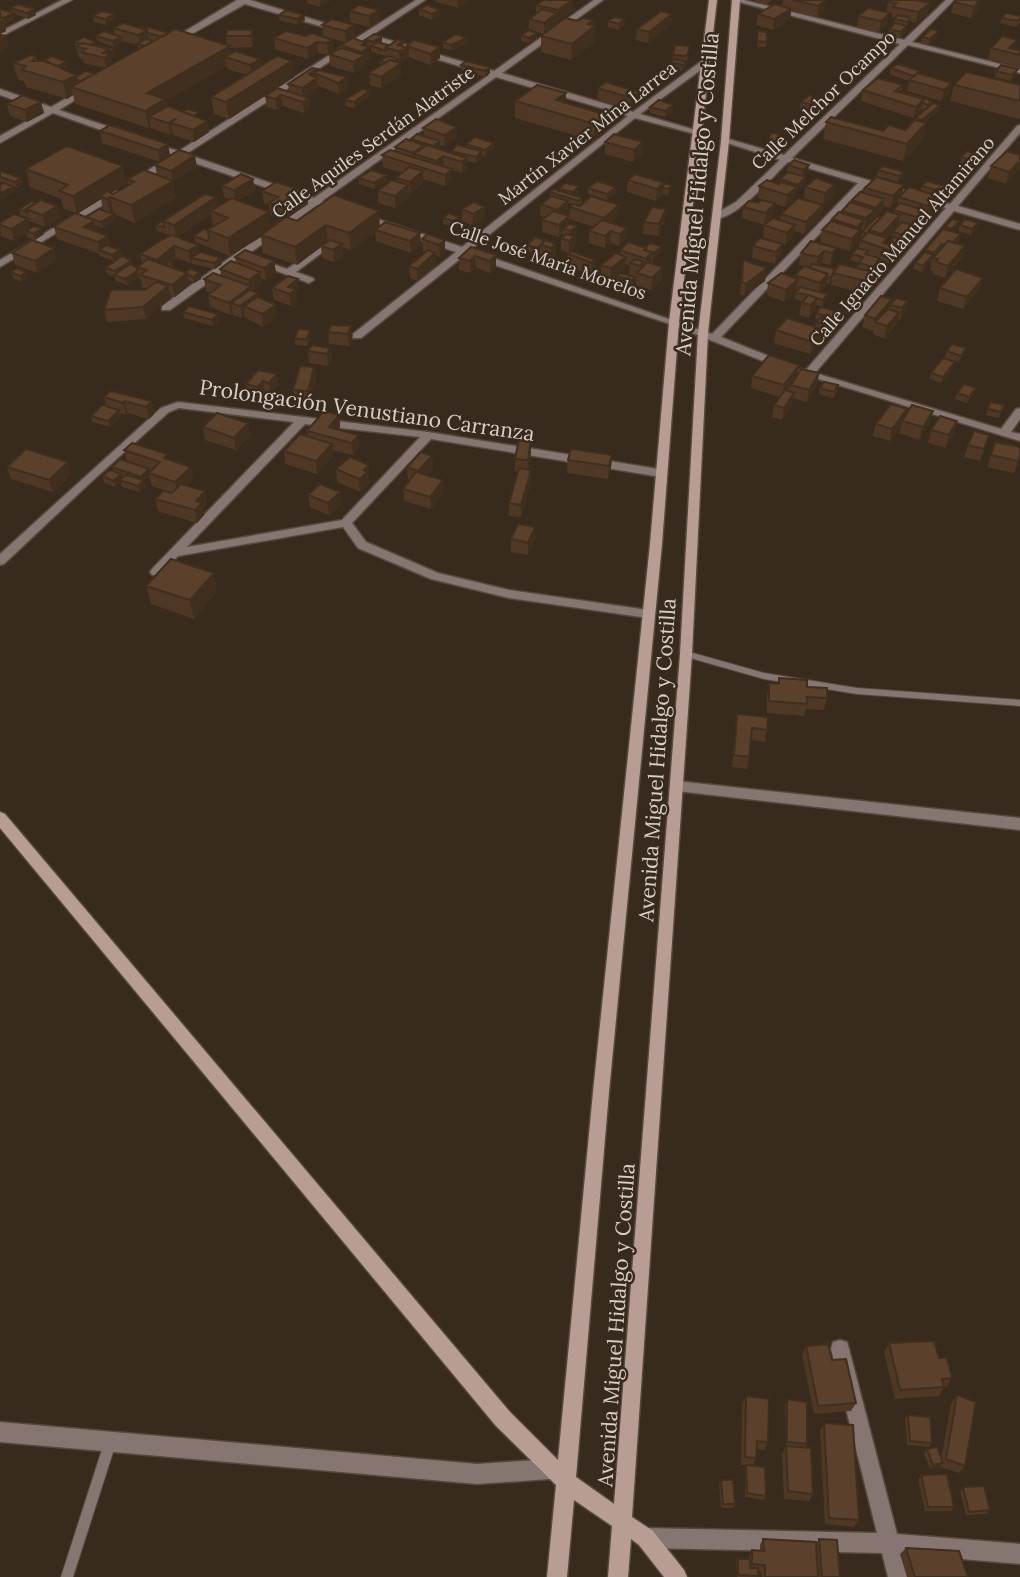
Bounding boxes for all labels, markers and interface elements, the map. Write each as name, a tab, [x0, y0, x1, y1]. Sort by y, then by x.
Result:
street label: Calle Melchor Ocampo	[746, 25, 900, 175]
street label: Avenida Miguel Hidalgo y Costilla	[669, 31, 725, 358]
street label: Martín Xavier Mina Larrea	[493, 56, 681, 210]
street label: Calle Aquiles Serdán Alatriste	[267, 61, 479, 223]
street label: Calle Ignacio Manuel Altamirano	[804, 131, 1000, 351]
street label: Calle José María Morelos	[446, 215, 650, 305]
street label: Prolongación Venustiano Carranza	[198, 373, 536, 447]
street label: Avenida Miguel Hidalgo y Costilla	[632, 597, 682, 924]
street label: Avenida Miguel Hidalgo y Costilla	[591, 1162, 641, 1489]

